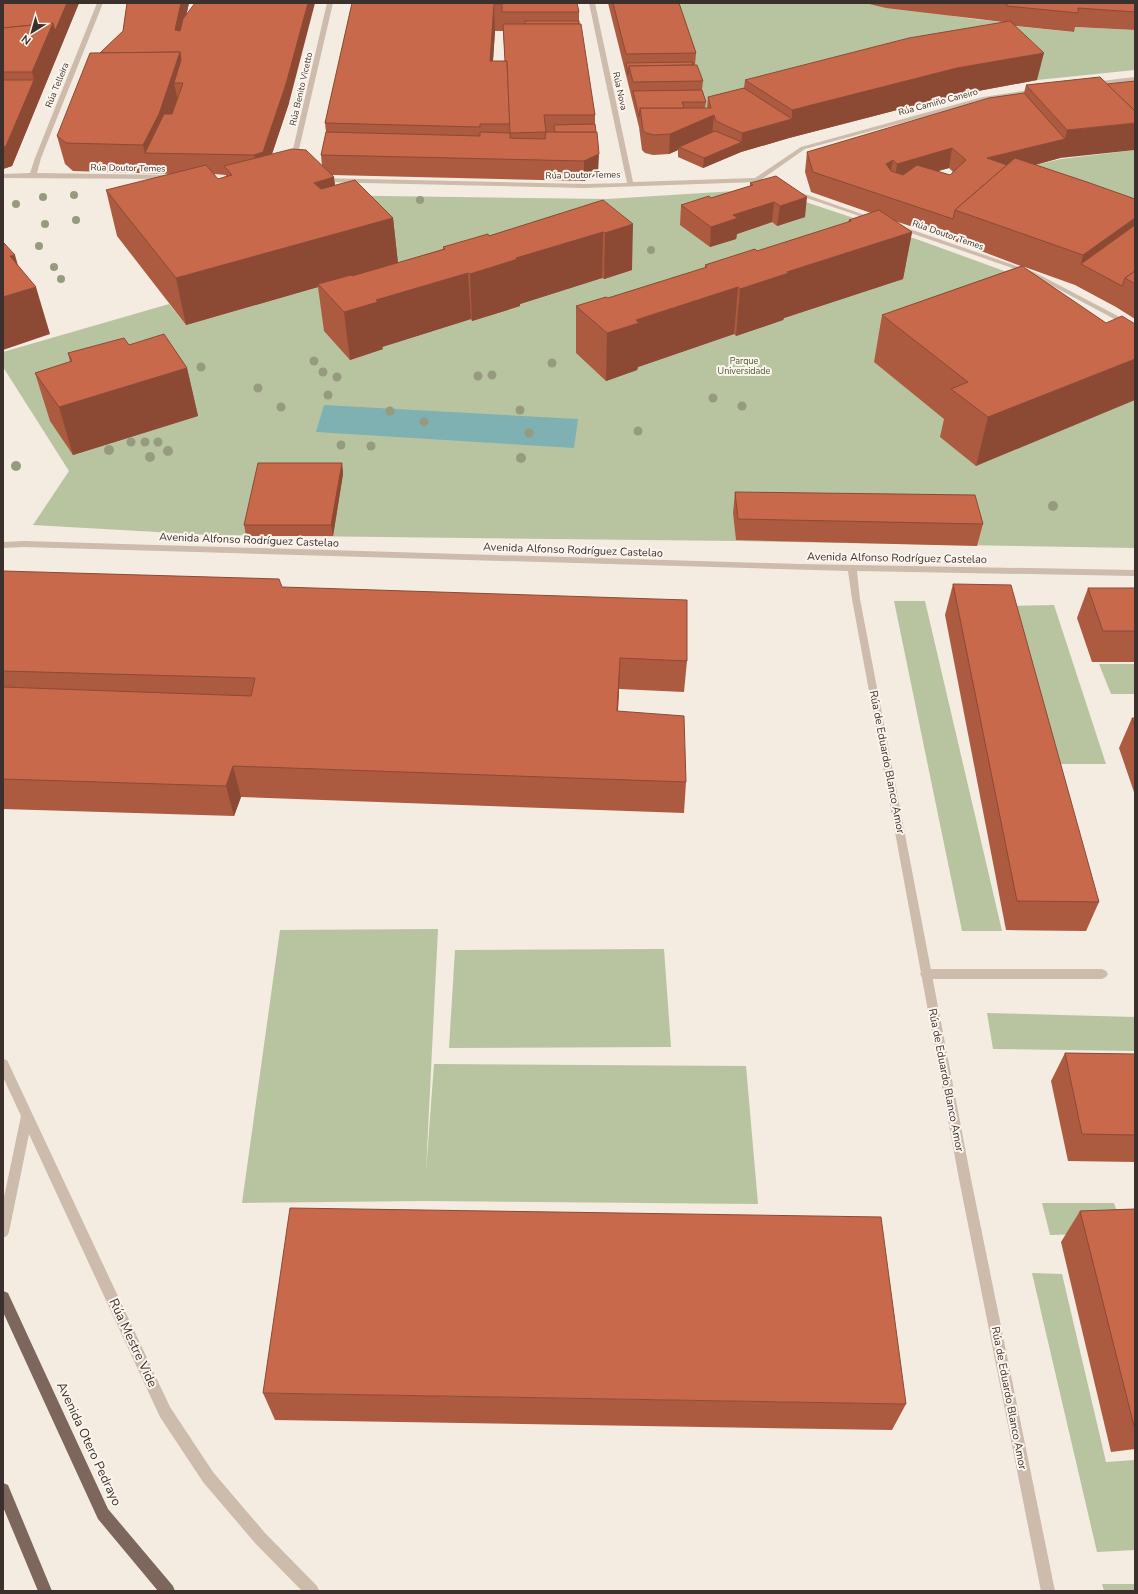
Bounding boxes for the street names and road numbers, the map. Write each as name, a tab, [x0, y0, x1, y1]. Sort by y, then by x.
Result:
street label: Rúa Benito Vicetto	[287, 51, 315, 127]
street label: Rúa Telleira	[42, 60, 72, 109]
street label: Rúa Nova	[610, 71, 630, 112]
street label: Rúa Camiño Caneiro	[897, 86, 979, 118]
street label: Rúa Doutor Temes	[90, 161, 166, 175]
street label: Rúa Doutor Temes	[545, 168, 621, 182]
street label: Rúa Doutor Temes	[911, 217, 985, 253]
street label: Avenida Alfonso Rodríguez Castelao	[159, 529, 339, 551]
street label: Avenida Alfonso Rodríguez Castelao	[483, 539, 663, 561]
street label: Avenida Alfonso Rodríguez Castelao	[807, 549, 987, 567]
street label: Rúa de Eduardo Blanco Amor	[866, 689, 908, 835]
street label: Rúa de Eduardo Blanco Amor	[925, 1007, 967, 1153]
street label: Rúa Mestre Vide	[104, 1296, 162, 1391]
street label: Rúa de Eduardo Blanco Amor	[988, 1325, 1030, 1471]
street label: Avenida Otero Pedrayo	[52, 1379, 126, 1509]

